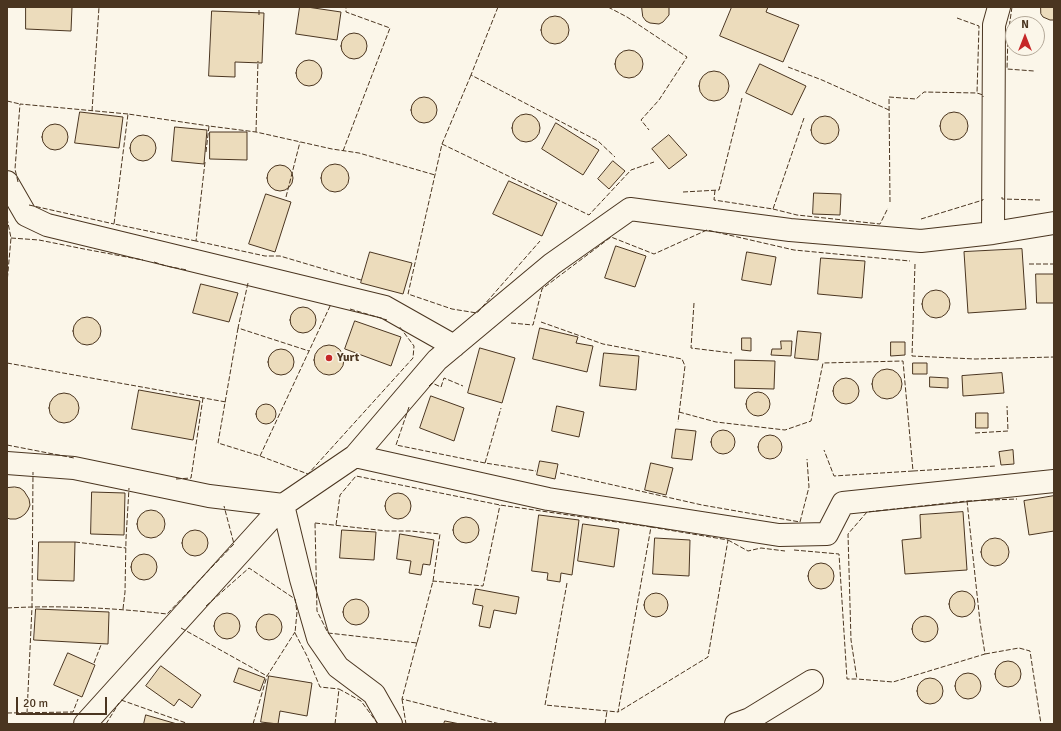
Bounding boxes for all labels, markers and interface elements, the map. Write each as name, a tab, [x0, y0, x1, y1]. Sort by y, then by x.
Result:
north arrow	[1005, 16, 1045, 56]
text: N	[1021, 18, 1029, 31]
place label: Yurt	[337, 351, 359, 365]
marker: Yurt	[324, 353, 334, 363]
scale bar	[18, 689, 109, 715]
text: 20 m	[23, 696, 48, 711]

